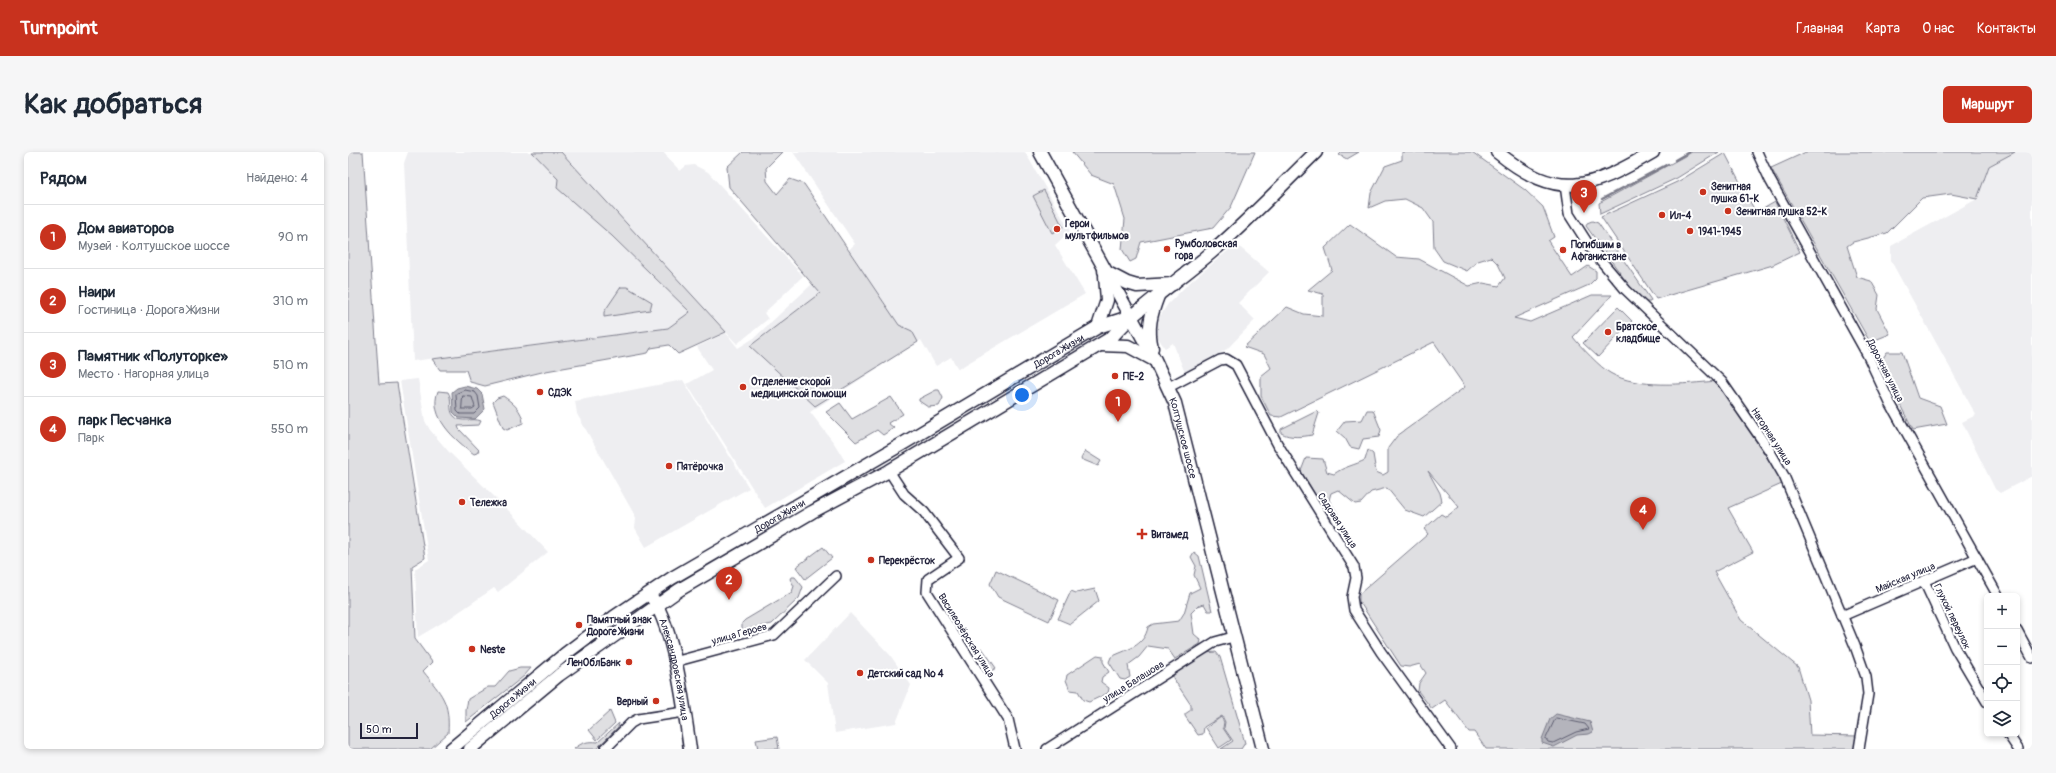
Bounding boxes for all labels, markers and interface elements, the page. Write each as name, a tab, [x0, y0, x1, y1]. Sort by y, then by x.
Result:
text: Turnpoint	[20, 16, 98, 40]
text: Главная	[1796, 20, 1843, 37]
text: Карта	[1865, 20, 1900, 37]
text: О нас	[1922, 20, 1955, 37]
text: Контакты	[1977, 20, 2036, 37]
button: Маршрут	[1943, 86, 2032, 123]
text: Как добраться	[24, 87, 202, 122]
text: Рядом	[40, 168, 87, 189]
text: Найдено: 4	[246, 170, 308, 186]
pin: 3	[1571, 180, 1597, 213]
place label: Зенитная пушка 61-К	[1711, 181, 1759, 205]
marker: Зенитная пушка 61-К	[1698, 187, 1708, 197]
marker: Зенитная пушка 52-К	[1723, 206, 1733, 216]
place label: Зенитная пушка 52-К	[1736, 206, 1828, 218]
marker: Ил-4	[1657, 210, 1667, 220]
place label: Ил-4	[1670, 210, 1692, 222]
place label: Герои мультфильмов	[1065, 218, 1129, 242]
text: Дом авиаторов	[78, 219, 174, 238]
marker: Герои мультфильмов	[1052, 224, 1062, 234]
marker: 1941-1945	[1685, 226, 1695, 236]
place label: 1941-1945	[1698, 226, 1742, 238]
text: 1	[50, 229, 56, 245]
text: 90 m	[278, 229, 308, 245]
text: Музей · Колтушское шоссе	[78, 238, 230, 254]
place label: Румболовская гора	[1174, 238, 1237, 262]
place label: Погибшим в Афганистане	[1571, 239, 1628, 263]
marker: Румболовская гора	[1162, 244, 1172, 254]
marker: Погибшим в Афганистане	[1558, 245, 1568, 255]
text: Наири	[78, 283, 115, 302]
text: 2	[49, 293, 57, 309]
text: 310 m	[272, 293, 308, 309]
text: Гостиница · Дорога Жизни	[78, 302, 219, 318]
place label: Братское кладбище	[1616, 321, 1661, 345]
marker: Братское кладбище	[1603, 327, 1613, 337]
street label: Дорога Жизни	[1031, 332, 1087, 372]
street label: Дорожная улица	[1864, 336, 1906, 404]
text: Памятник «Полуторке»	[78, 347, 228, 366]
text: 3	[49, 357, 57, 373]
text: 510 m	[273, 357, 308, 373]
text: Место · Нагорная улица	[78, 366, 209, 382]
marker: ПЕ-2	[1110, 371, 1120, 381]
place label: ПЕ-2	[1123, 371, 1144, 383]
place label: Отделение скорой медицинской помощи	[751, 376, 847, 400]
marker: Отделение скорой медицинской помощи	[738, 382, 748, 392]
your location	[1012, 385, 1032, 405]
marker: СДЭК	[535, 387, 545, 397]
place label: СДЭК	[548, 387, 572, 399]
pin: 1	[1105, 389, 1131, 422]
street label: Колтушское шоссе	[1166, 396, 1199, 480]
street label: Нагорная улица	[1748, 406, 1794, 468]
text: парк Песчанка	[78, 411, 171, 430]
text: 4	[49, 421, 57, 437]
text: 550 m	[271, 421, 308, 437]
text: Парк	[78, 430, 105, 446]
marker: Пятёрочка	[664, 461, 674, 471]
place label: Пятёрочка	[677, 461, 723, 473]
street label: Садовая улица	[1315, 491, 1360, 551]
marker: Тележка	[457, 497, 467, 507]
place label: Тележка	[469, 497, 507, 509]
street label: Дорога Жизни	[752, 497, 808, 536]
pin: 4	[1630, 497, 1656, 530]
marker: Витамед	[1136, 528, 1148, 540]
place label: Витамед	[1151, 529, 1189, 541]
marker: Перекрёсток	[866, 555, 876, 565]
place label: Перекрёсток	[879, 555, 936, 567]
street label: Майская улица	[1874, 560, 1937, 596]
pin: 2	[716, 567, 742, 600]
street label: Глухой переулок	[1931, 582, 1973, 651]
street label: Василеозёрская улица	[935, 591, 997, 680]
map controls	[1984, 593, 2020, 737]
button: +	[1984, 593, 2020, 629]
place label: Памятный знак Дороге Жизни	[586, 614, 653, 638]
street label: Александровская улица	[656, 616, 691, 722]
marker: Памятный знак Дороге Жизни	[574, 620, 584, 630]
street label: улица Героев	[709, 620, 768, 648]
button: −	[1984, 629, 2020, 665]
marker: Neste	[467, 644, 477, 654]
place label: Neste	[480, 644, 506, 656]
place label: ЛенОблБанк	[566, 657, 622, 669]
marker: ЛенОблБанк	[624, 657, 634, 667]
street label: улица Балашова	[1100, 658, 1167, 706]
button: locate	[1984, 665, 2020, 701]
marker: Детский сад № 4	[855, 668, 865, 678]
place label: Детский сад № 4	[867, 668, 944, 680]
street label: Дорога Жизни	[487, 676, 539, 722]
place label: Верный	[616, 696, 648, 708]
marker: Верный	[651, 696, 661, 706]
button: layers	[1984, 701, 2020, 737]
scale bar	[360, 721, 418, 740]
text: 50 m	[366, 723, 392, 736]

